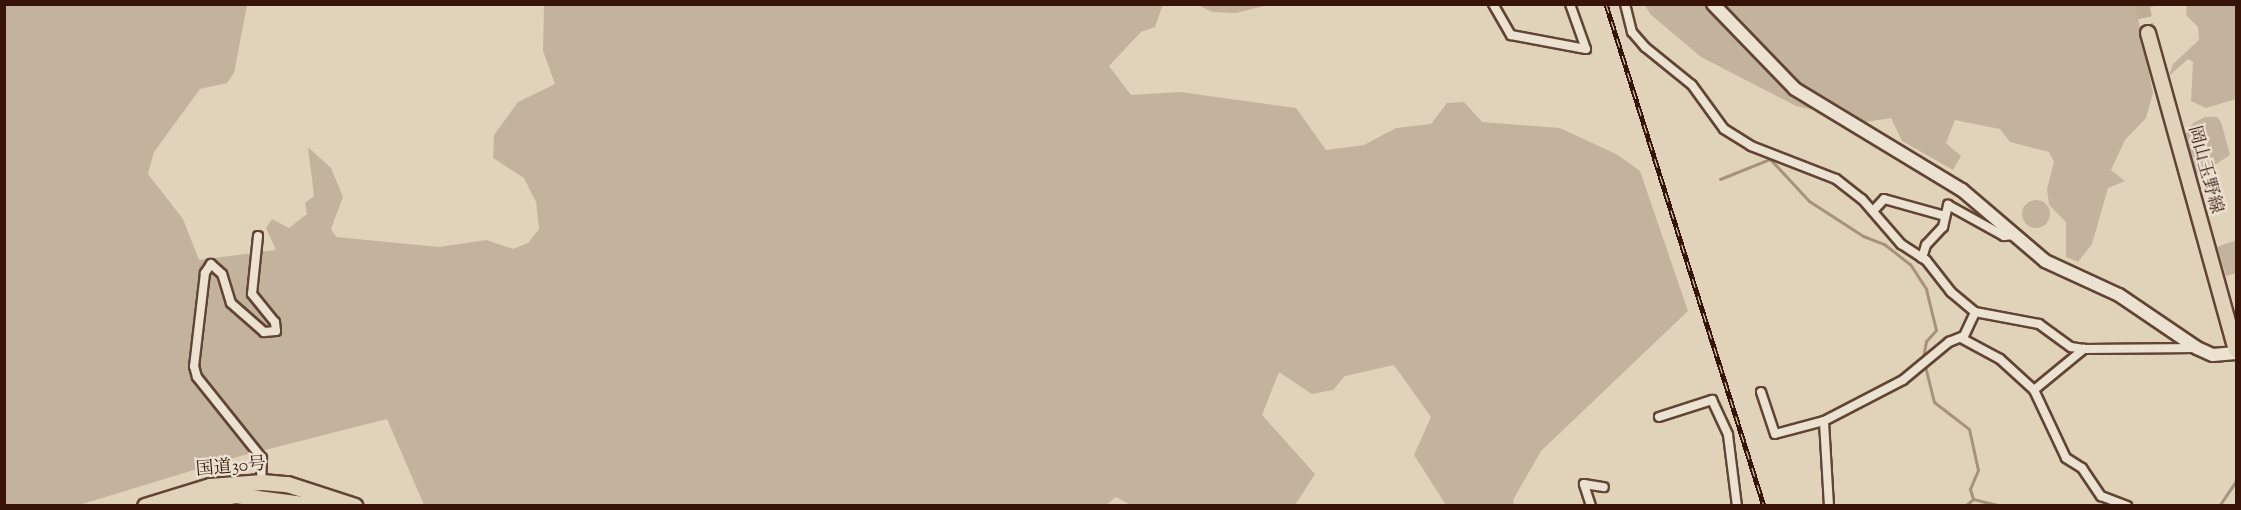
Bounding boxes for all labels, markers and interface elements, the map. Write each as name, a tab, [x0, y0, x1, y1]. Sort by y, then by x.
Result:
street label: 岡山玉野線	[2182, 124, 2226, 216]
street label: 国道30号	[195, 454, 267, 482]

